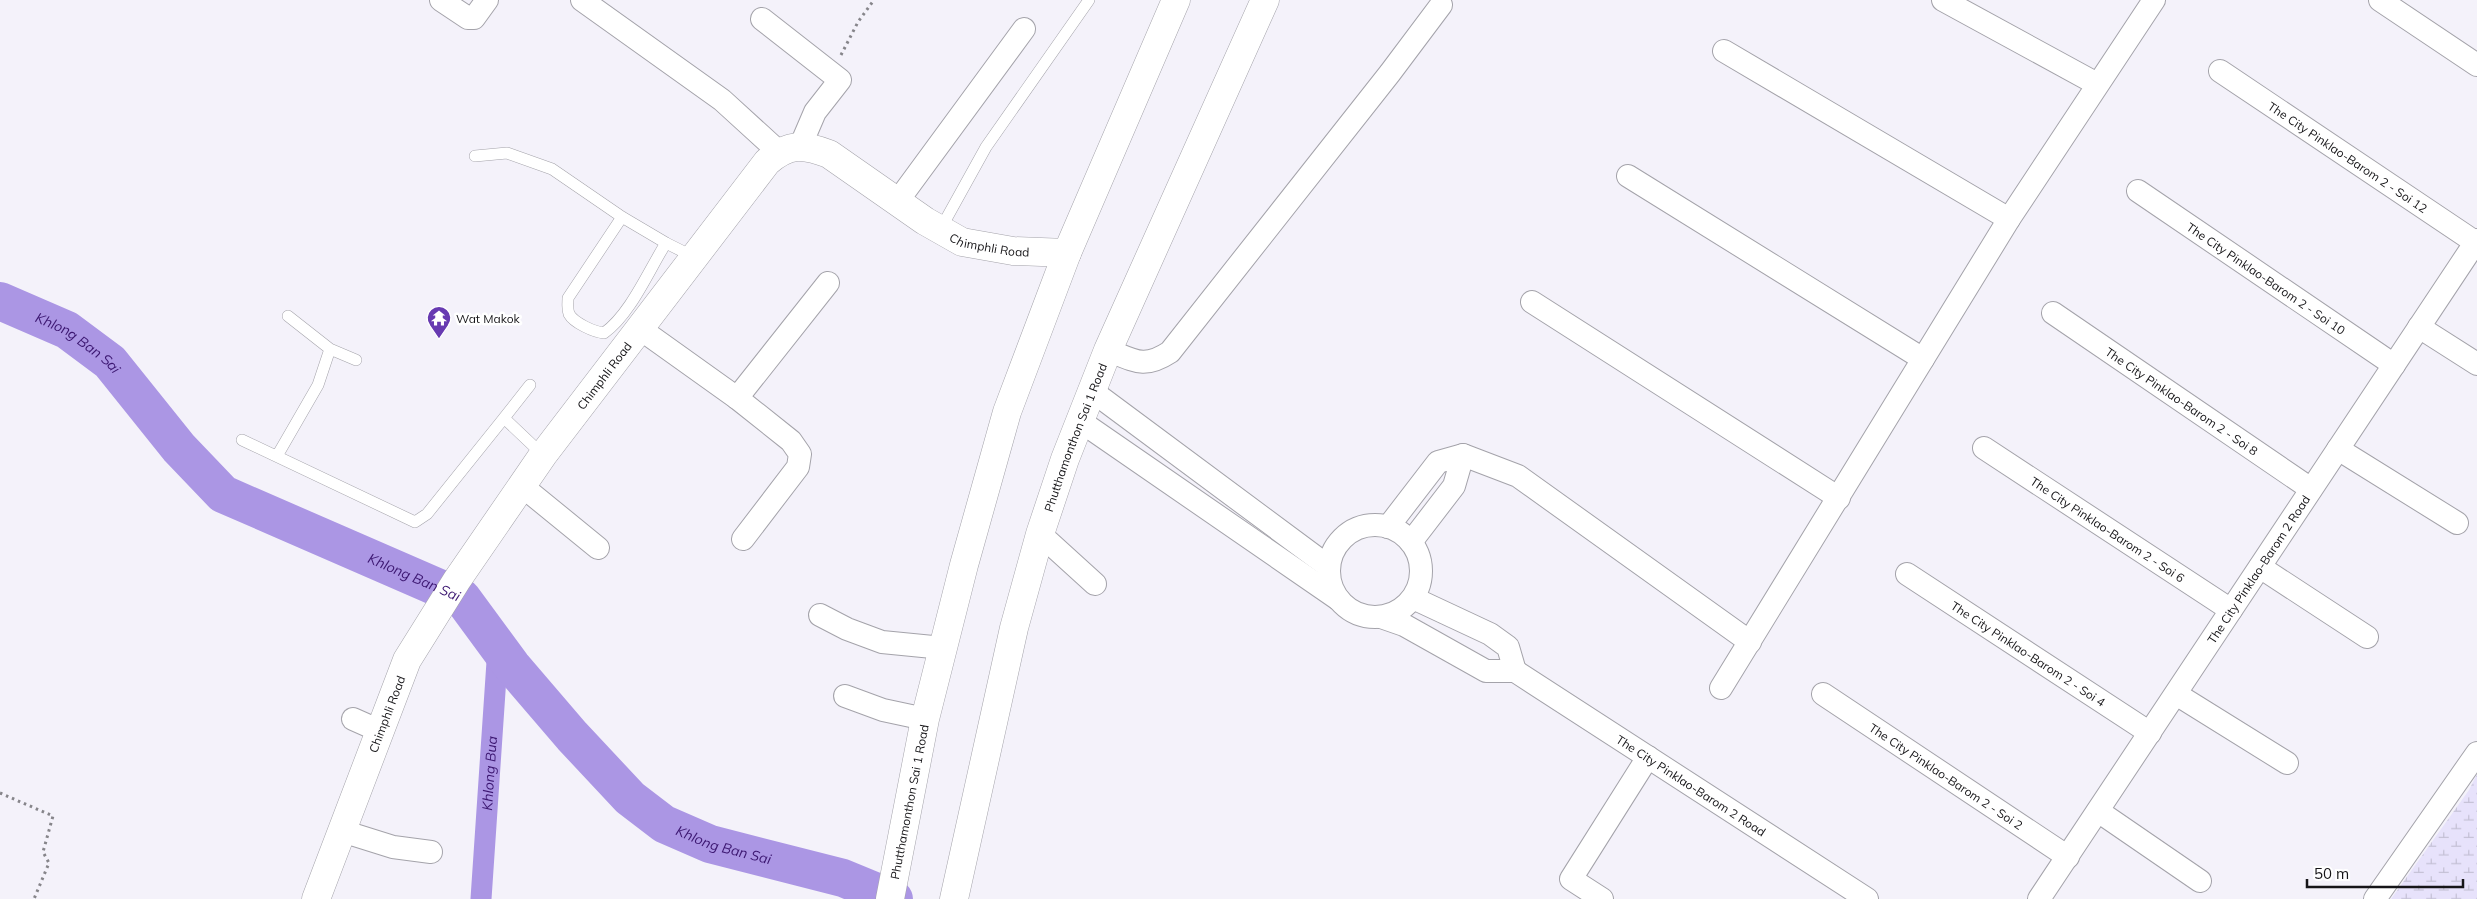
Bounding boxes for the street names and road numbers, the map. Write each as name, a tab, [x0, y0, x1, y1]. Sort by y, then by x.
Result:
street label: The City Pinklao-Barom 2 - Soi 12	[2265, 98, 2430, 216]
street label: The City Pinklao-Barom 2 - Soi 10	[2184, 219, 2348, 337]
street label: Chimphli Road	[947, 229, 1030, 259]
street label: Chimphli Road	[573, 339, 634, 412]
street label: The City Pinklao-Barom 2 - Soi 8	[2103, 344, 2261, 458]
street label: Phutthamonthon Sai 1 Road	[1041, 361, 1110, 513]
street label: The City Pinklao-Barom 2 - Soi 6	[2028, 473, 2188, 585]
street label: The City Pinklao-Barom 2 Road	[2204, 492, 2313, 646]
street label: The City Pinklao-Barom 2 - Soi 4	[1948, 597, 2108, 709]
street label: Chimphli Road	[365, 673, 408, 755]
street label: The City Pinklao-Barom 2 - Soi 2	[1867, 720, 2026, 832]
street label: Phutthamonthon Sai 1 Road	[887, 723, 931, 881]
street label: The City Pinklao-Barom 2 Road	[1614, 731, 1769, 839]

